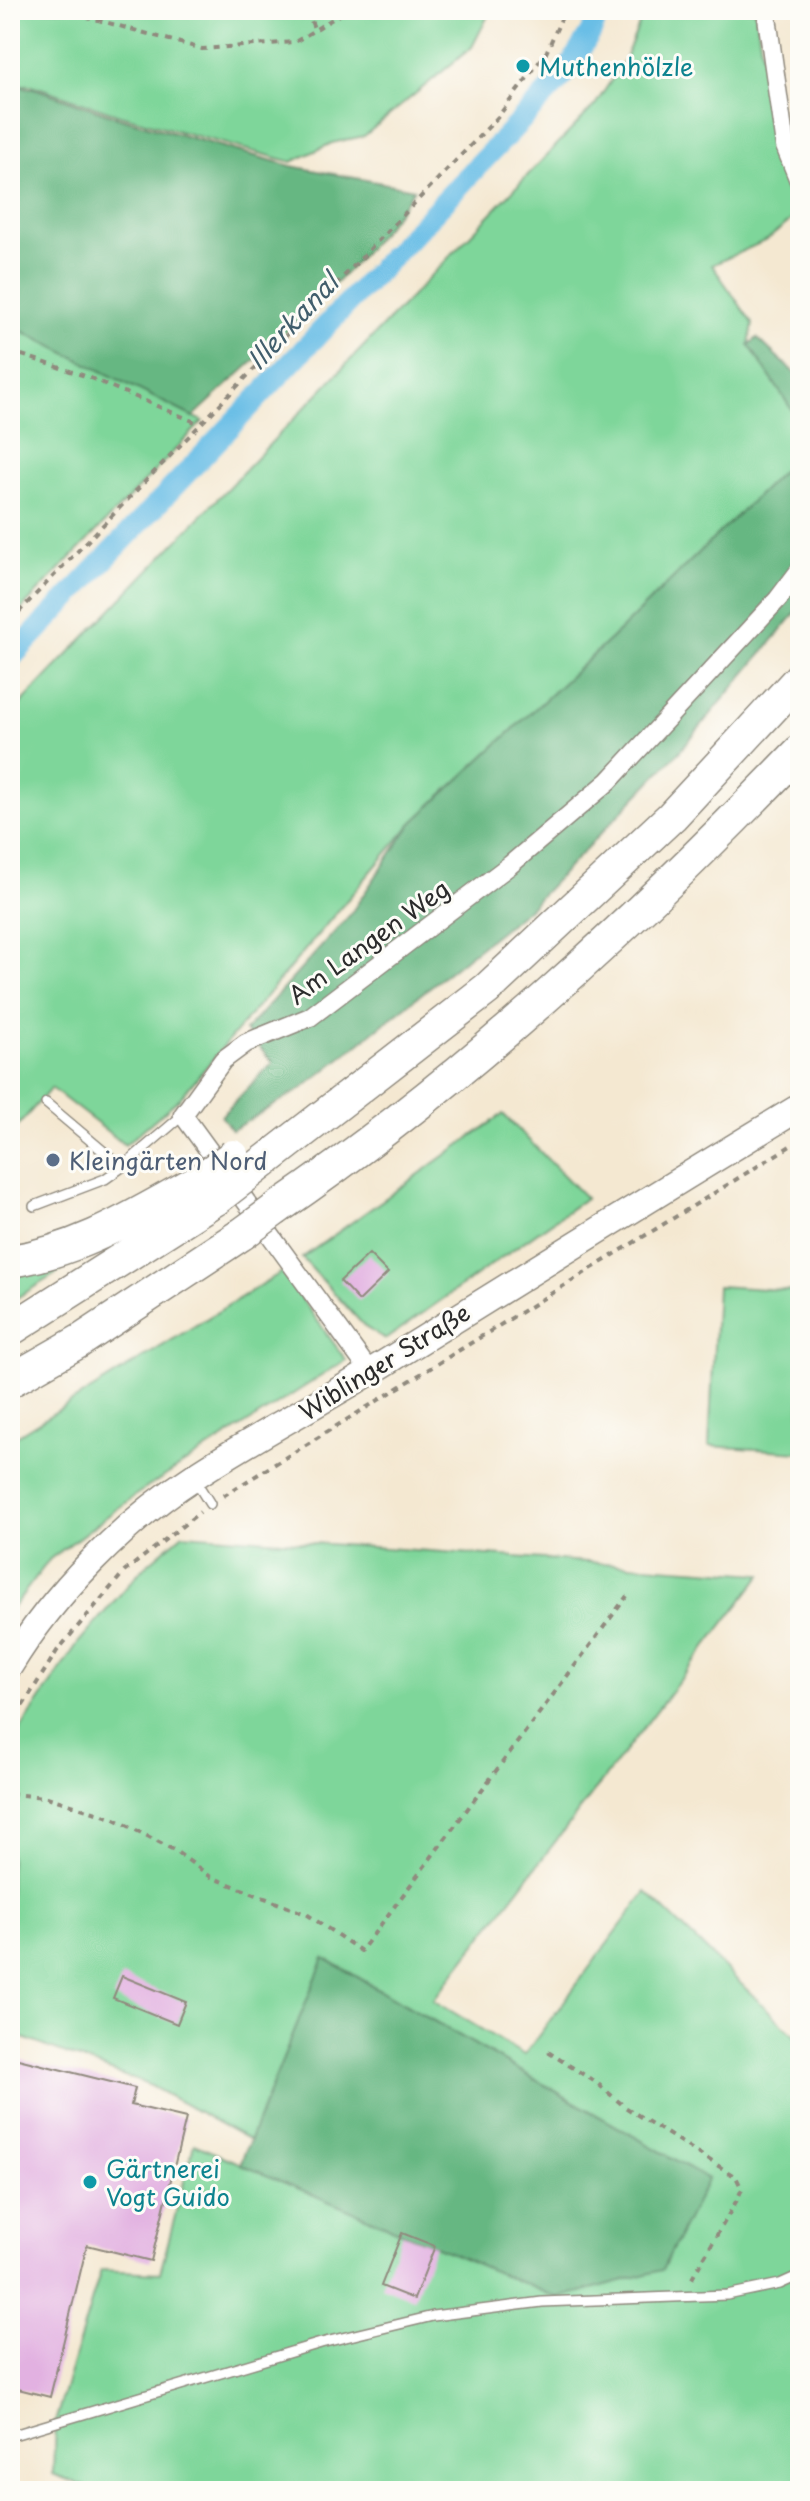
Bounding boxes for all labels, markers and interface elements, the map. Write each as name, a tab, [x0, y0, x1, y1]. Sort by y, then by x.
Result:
place label: Muthenhölzle	[539, 48, 694, 84]
marker: Muthenhölzle	[514, 57, 532, 75]
water label: Illerkanal	[237, 261, 349, 378]
street label: Am Langen Weg	[280, 870, 456, 1012]
place label: Kleingärten Nord	[69, 1142, 268, 1178]
marker: Kleingärten Nord	[44, 1151, 62, 1169]
street label: Wiblinger Straße	[291, 1294, 477, 1428]
place label: Gärtnerei Vogt Guido	[106, 2150, 230, 2214]
marker: Gärtnerei Vogt Guido	[81, 2173, 99, 2191]

